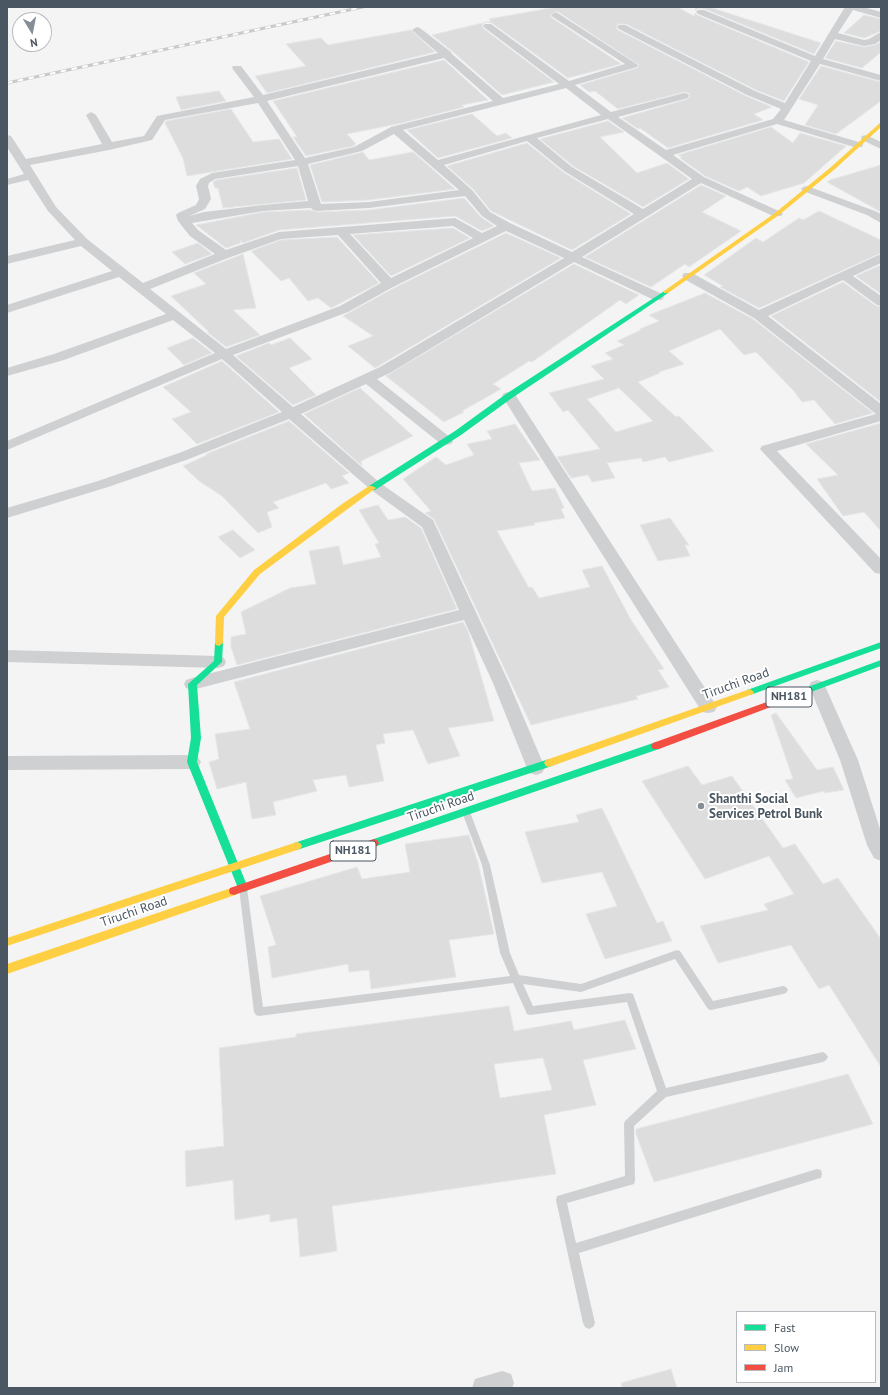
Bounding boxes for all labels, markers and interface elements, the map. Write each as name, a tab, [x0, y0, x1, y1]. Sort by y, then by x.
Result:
north arrow	[12, 12, 52, 52]
text: N	[29, 35, 39, 50]
street label: Tiruchi Road	[701, 665, 771, 703]
road number: NH181	[766, 687, 812, 707]
street label: Tiruchi Road	[406, 788, 476, 826]
place label: Shanthi Social Services Petrol Bunk	[709, 791, 822, 822]
marker: Shanthi Social Services Petrol Bunk	[696, 801, 706, 811]
road number: NH181	[330, 841, 376, 861]
street label: Tiruchi Road	[99, 893, 169, 931]
legend	[736, 1311, 876, 1383]
text: Fast	[774, 1320, 795, 1335]
text: Slow	[774, 1340, 799, 1355]
text: Jam	[774, 1360, 793, 1375]

